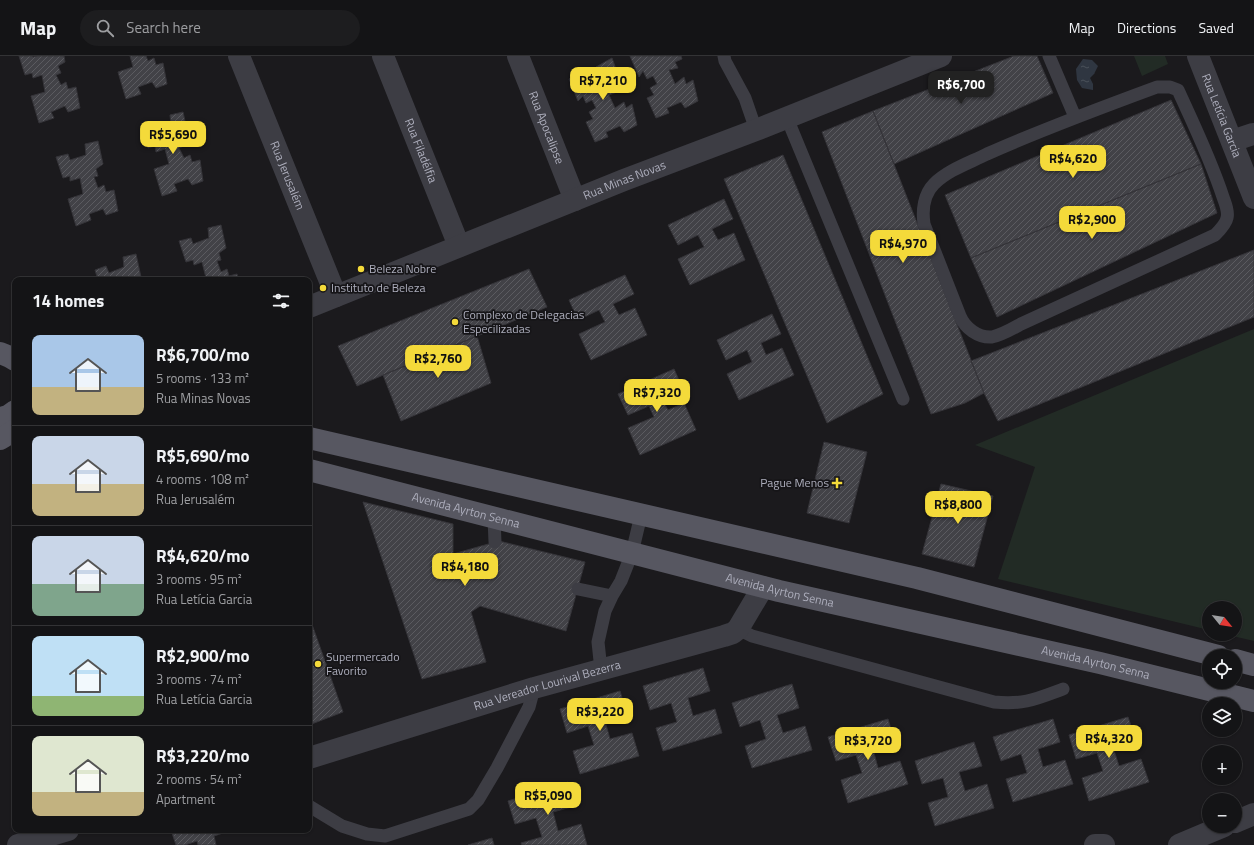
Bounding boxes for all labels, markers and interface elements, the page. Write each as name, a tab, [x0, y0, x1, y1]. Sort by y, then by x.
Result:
search box	[80, 10, 360, 46]
text: Map	[20, 13, 56, 42]
text: Search here	[126, 16, 201, 39]
icon: search	[94, 17, 116, 39]
text: Map	[1069, 17, 1095, 38]
text: Directions	[1117, 17, 1176, 38]
text: Saved	[1198, 17, 1234, 38]
pin: R$7,210	[566, 67, 640, 101]
text: R$7,210	[579, 70, 627, 90]
pin: R$6,700	[924, 71, 998, 105]
street label: Rua Letícia Garcia	[1197, 71, 1247, 160]
text: R$6,700	[937, 74, 985, 94]
street label: Rua Apocalipse	[524, 88, 570, 167]
street label: Rua Filadélfia	[400, 115, 443, 186]
pin: R$5,690	[136, 121, 210, 155]
text: R$5,690	[149, 124, 197, 144]
street label: Rua Jerusalém	[265, 138, 310, 213]
pin: R$4,620	[1036, 145, 1110, 179]
text: R$4,620	[1049, 148, 1097, 168]
street label: Rua Minas Novas	[580, 155, 669, 205]
pin: R$2,900	[1055, 206, 1129, 240]
text: R$2,900	[1068, 209, 1116, 229]
pin: R$4,970	[866, 230, 940, 264]
text: R$4,970	[879, 233, 927, 253]
place label: Beleza Nobre	[369, 259, 436, 278]
marker: Beleza Nobre	[356, 264, 366, 274]
place label: Instituto de Beleza	[331, 278, 425, 297]
marker: Instituto de Beleza	[318, 283, 328, 293]
text: 14 homes	[32, 288, 104, 314]
icon: filters	[270, 290, 292, 312]
place label: Complexo de Delegacias Especilizadas	[463, 305, 585, 338]
marker: Complexo de Delegacias Especilizadas	[450, 317, 460, 327]
text: R$6,700/mo	[156, 342, 249, 368]
pin: R$2,760	[401, 345, 475, 379]
text: R$2,760	[414, 348, 462, 368]
icon: home	[64, 351, 112, 399]
text: 5 rooms · 133 m²	[156, 368, 249, 388]
pin: R$7,320	[620, 379, 694, 413]
text: R$7,320	[633, 382, 681, 402]
text: Rua Minas Novas	[156, 388, 251, 408]
text: R$5,690/mo	[156, 443, 249, 469]
icon: home	[64, 452, 112, 500]
text: 4 rooms · 108 m²	[156, 469, 249, 489]
place label: Pague Menos	[760, 473, 829, 492]
marker: Pague Menos	[832, 478, 842, 488]
street label: Avenida Ayrton Senna	[410, 487, 522, 533]
text: Rua Jerusalém	[156, 489, 235, 509]
pin: R$8,800	[921, 491, 995, 525]
text: R$8,800	[934, 494, 982, 514]
text: R$4,620/mo	[156, 543, 249, 569]
icon: home	[64, 552, 112, 600]
pin: R$4,180	[428, 553, 502, 587]
text: R$4,180	[441, 556, 489, 576]
street label: Avenida Ayrton Senna	[724, 568, 836, 612]
text: 3 rooms · 95 m²	[156, 569, 242, 589]
text: Rua Letícia Garcia	[156, 589, 252, 609]
north arrow	[1202, 601, 1242, 641]
map controls	[1202, 601, 1242, 833]
street label: Avenida Ayrton Senna	[1040, 640, 1152, 684]
text: R$2,900/mo	[156, 643, 249, 669]
place label: Supermercado Favorito	[326, 647, 399, 680]
button: locate	[1202, 649, 1242, 689]
icon: home	[64, 652, 112, 700]
street label: Rua Vereador Lourival Bezerra	[471, 655, 623, 715]
marker: Supermercado Favorito	[313, 659, 323, 669]
text: 3 rooms · 74 m²	[156, 669, 242, 689]
text: Rua Letícia Garcia	[156, 689, 252, 709]
button: layers	[1202, 697, 1242, 737]
pin: R$3,220	[563, 698, 637, 732]
text: R$3,220	[576, 701, 624, 721]
pin: R$4,320	[1072, 725, 1146, 759]
pin: R$3,720	[831, 727, 905, 761]
text: R$4,320	[1085, 728, 1133, 748]
text: R$3,720	[844, 730, 892, 750]
text: R$3,220/mo	[156, 743, 249, 769]
button: +	[1202, 745, 1242, 785]
icon: home	[64, 752, 112, 800]
text: 2 rooms · 54 m²	[156, 769, 242, 789]
pin: R$5,090	[511, 782, 585, 816]
text: R$5,090	[524, 785, 572, 805]
text: Apartment	[156, 789, 215, 809]
button: −	[1202, 793, 1242, 833]

